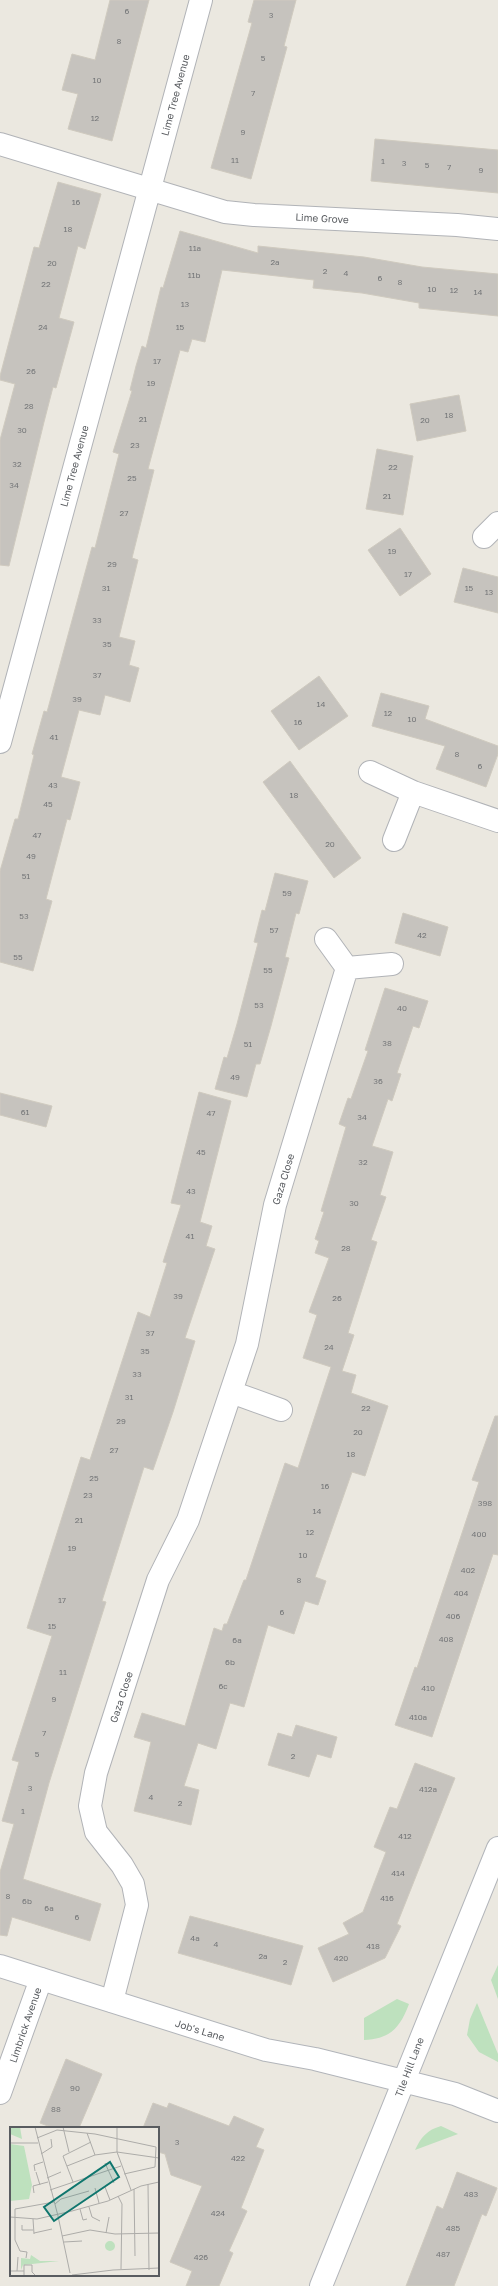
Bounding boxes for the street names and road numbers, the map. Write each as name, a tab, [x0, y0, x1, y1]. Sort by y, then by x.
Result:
street label: Lime Tree Avenue	[158, 53, 192, 137]
street label: Lime Grove	[295, 211, 349, 225]
street label: Lime Tree Avenue	[57, 424, 91, 508]
street label: Gaza Close	[270, 1152, 297, 1206]
street label: Gaza Close	[107, 1670, 135, 1724]
street label: Limbrick Avenue	[6, 1986, 44, 2064]
street label: Job's Lane	[174, 2017, 226, 2043]
street label: Tile Hill Lane	[392, 2035, 426, 2098]

